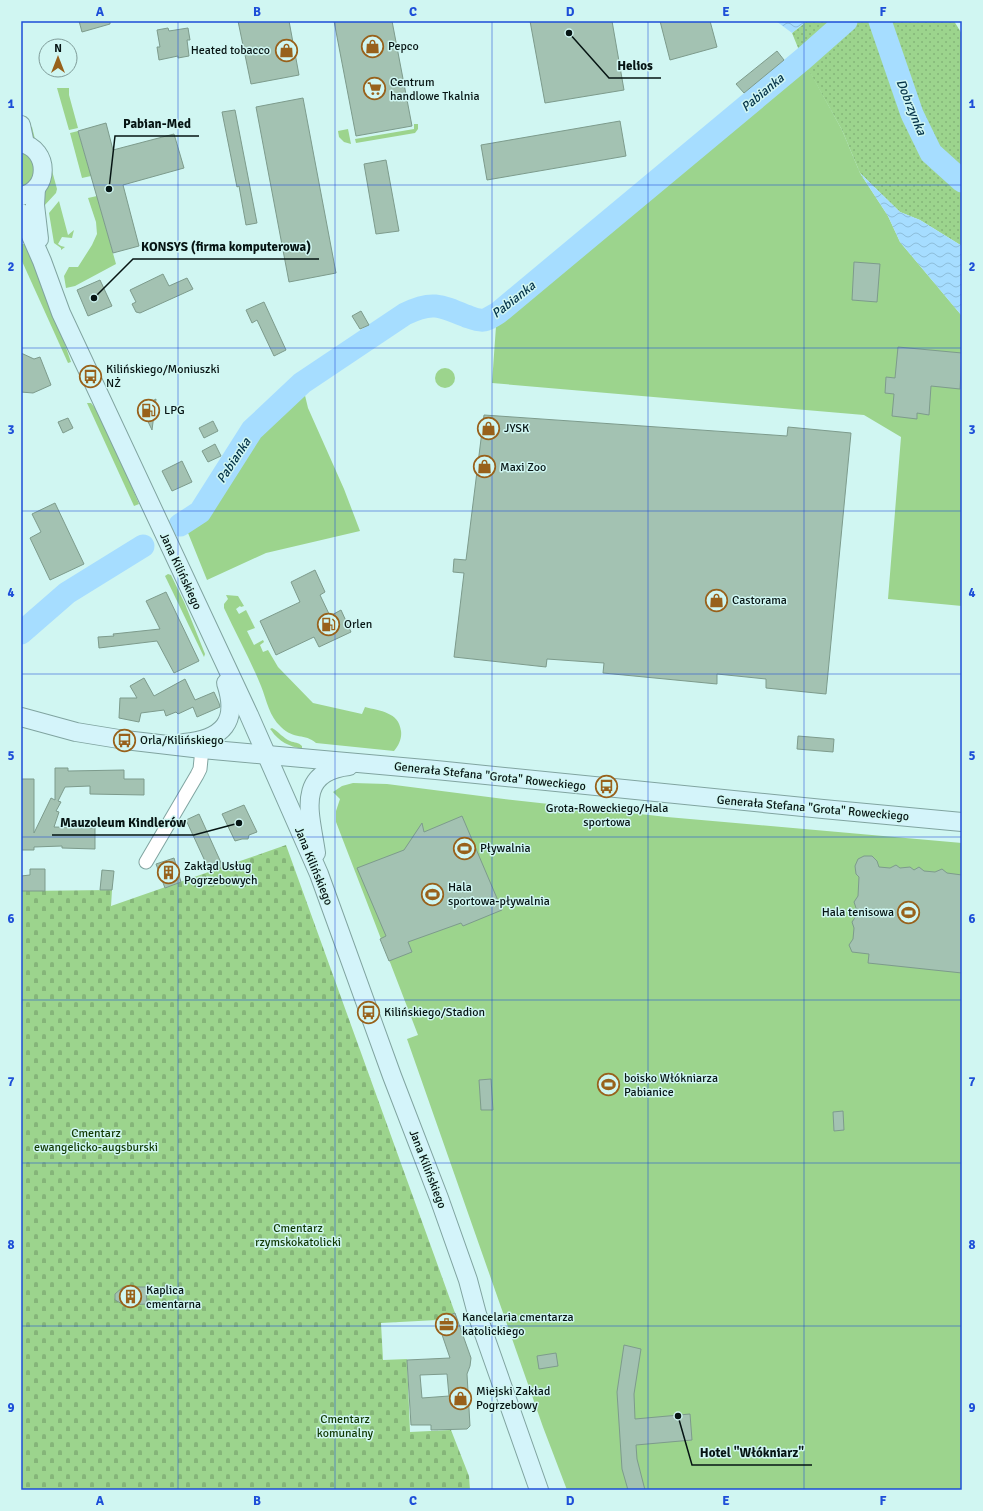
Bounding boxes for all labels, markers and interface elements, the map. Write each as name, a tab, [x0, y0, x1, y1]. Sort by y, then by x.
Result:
text: A	[96, 4, 105, 20]
text: B	[253, 4, 261, 20]
text: C	[409, 4, 417, 20]
text: D	[566, 4, 575, 20]
text: E	[722, 4, 730, 20]
text: F	[880, 4, 887, 20]
shop icon: Pepco	[359, 33, 385, 59]
shop icon: Heated tobacco	[273, 37, 299, 63]
north arrow	[38, 38, 78, 78]
place label: Pepco	[388, 39, 419, 54]
text: N	[54, 42, 62, 55]
place label: Heated tobacco	[191, 43, 270, 58]
callout: Helios	[609, 53, 661, 78]
text: Helios	[617, 58, 653, 74]
water label: Pabianka	[738, 70, 788, 115]
place label: Centrum handlowe Tkalnia	[390, 75, 480, 104]
supermarket icon: Centrum handlowe Tkalnia	[361, 76, 387, 102]
water label: Dobrzynka	[893, 77, 930, 138]
text: 1	[7, 96, 15, 112]
text: 1	[968, 96, 976, 112]
callout: Pabian-Med	[115, 111, 199, 136]
text: Pabian-Med	[123, 116, 191, 132]
callout: KONSYS (firma komputerowa)	[133, 234, 319, 259]
text: KONSYS (firma komputerowa)	[141, 239, 311, 255]
text: 2	[7, 259, 15, 275]
text: 2	[968, 259, 976, 275]
water label: Pabianka	[489, 278, 539, 322]
place label: Kilińskiego/Moniuszki NŻ	[106, 362, 220, 391]
bus stop icon: Kilińskiego/Moniuszki NŻ	[78, 363, 104, 389]
fuel station icon: LPG	[135, 397, 161, 423]
place label: LPG	[164, 403, 185, 418]
shop icon: JYSK	[476, 415, 502, 441]
place label: JYSK	[504, 421, 529, 436]
text: 3	[7, 422, 15, 438]
text: 3	[968, 422, 976, 438]
water label: Pabianka	[213, 435, 255, 486]
shop icon: Maxi Zoo	[472, 454, 498, 480]
place label: Maxi Zoo	[500, 460, 546, 475]
street label: Jana Kilińskiego	[156, 530, 205, 612]
text: 4	[7, 585, 15, 601]
text: 4	[968, 585, 976, 601]
shop icon: Castorama	[704, 587, 730, 613]
place label: Castorama	[732, 593, 787, 608]
fuel station icon: Orlen	[315, 611, 341, 637]
place label: Orlen	[344, 617, 372, 632]
bus stop icon: Orla/Kilińskiego	[112, 727, 138, 753]
place label: Orla/Kilińskiego	[140, 733, 224, 748]
text: 5	[7, 748, 15, 764]
text: 5	[968, 748, 976, 764]
street label: Generała Stefana "Grota" Roweckiego	[393, 759, 587, 794]
bus stop icon: Grota-Roweckiego/Hala sportowa	[594, 774, 620, 800]
street label: Generała Stefana "Grota" Roweckiego	[716, 793, 910, 824]
place label: Grota-Roweckiego/Hala sportowa	[546, 801, 668, 830]
callout: Mauzoleum Kindlerów	[52, 810, 194, 835]
text: Mauzoleum Kindlerów	[60, 815, 186, 831]
street label: Jana Kilińskiego	[291, 825, 336, 908]
sports icon: Pływalnia	[452, 835, 478, 861]
place label: Pływalnia	[480, 841, 531, 856]
place label: Zakłąd Usług Pogrzebowych	[184, 859, 258, 888]
building icon: Zakłąd Usług Pogrzebowych	[156, 860, 182, 886]
place label: Hala sportowa-pływalnia	[448, 880, 550, 909]
sports icon: Hala sportowa-pływalnia	[419, 881, 445, 907]
sports icon: Hala tenisowa	[896, 899, 922, 925]
place label: Hala tenisowa	[822, 905, 894, 920]
text: 6	[7, 911, 15, 927]
text: 6	[968, 911, 976, 927]
bus stop icon: Kilińskiego/Stadion	[355, 999, 381, 1025]
place label: Kilińskiego/Stadion	[384, 1005, 485, 1020]
place label: boisko Włókniarza Pabianice	[624, 1071, 718, 1100]
sports icon: boisko Włókniarza Pabianice	[596, 1072, 622, 1098]
text: 7	[7, 1074, 15, 1090]
text: 7	[968, 1074, 976, 1090]
park label: Cmentarz ewangelicko-augsburski	[34, 1126, 158, 1155]
street label: Jana Kilińskiego	[406, 1128, 449, 1211]
park label: Cmentarz rzymskokatolicki	[255, 1221, 341, 1250]
text: 8	[7, 1237, 15, 1253]
text: 8	[968, 1237, 976, 1253]
place label: Kaplica cmentarna	[146, 1283, 201, 1312]
building icon: Kaplica cmentarna	[118, 1284, 144, 1310]
place label: Kancelaria cmentarza katolickiego	[462, 1310, 574, 1339]
office icon: Kancelaria cmentarza katolickiego	[434, 1311, 460, 1337]
place label: Miejski Zakład Pogrzebowy	[476, 1384, 550, 1413]
shop icon: Miejski Zakład Pogrzebowy	[447, 1385, 473, 1411]
text: 9	[7, 1400, 15, 1416]
text: 9	[968, 1400, 976, 1416]
park label: Cmentarz komunalny	[317, 1412, 374, 1441]
callout: Hotel "Włókniarz"	[692, 1440, 812, 1465]
text: Hotel "Włókniarz"	[700, 1445, 804, 1461]
text: A	[96, 1493, 105, 1509]
text: B	[253, 1493, 261, 1509]
text: C	[409, 1493, 417, 1509]
text: D	[566, 1493, 575, 1509]
text: E	[722, 1493, 730, 1509]
text: F	[880, 1493, 887, 1509]

